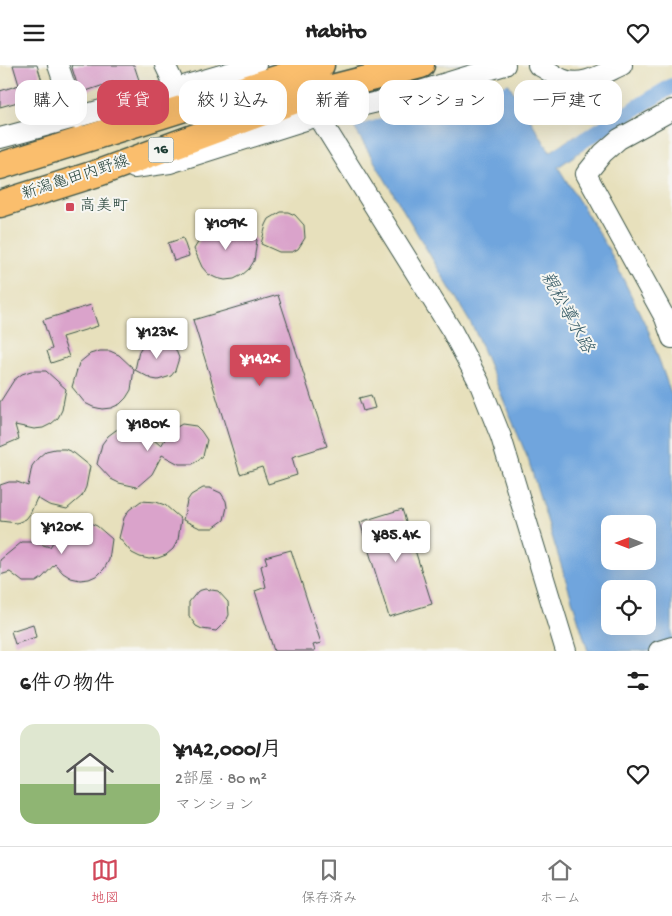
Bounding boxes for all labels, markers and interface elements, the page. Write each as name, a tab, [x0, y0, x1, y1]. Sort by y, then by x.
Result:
icon: menu	[20, 19, 48, 47]
icon: heart	[624, 19, 652, 47]
text: Habito	[305, 20, 367, 46]
chip: 購入	[15, 80, 87, 125]
chip: 賃貸	[97, 80, 169, 125]
chip: 絞り込み	[179, 80, 287, 125]
chip: 新着	[297, 80, 369, 125]
chip: マンション	[379, 80, 504, 125]
chip: 一戸建て	[514, 80, 622, 125]
road number: 16	[148, 137, 174, 163]
street label: 新潟亀田内野線	[19, 151, 132, 205]
place label: 高美町	[80, 197, 128, 217]
marker: 高美町	[64, 201, 76, 213]
pin: ¥109K	[191, 209, 261, 251]
text: ¥109K	[206, 215, 246, 234]
water label: 親松導水路	[535, 268, 598, 358]
pin: ¥123K	[122, 317, 192, 360]
text: ¥123K	[138, 324, 176, 343]
pin: ¥142K	[225, 345, 295, 387]
text: ¥142K	[241, 351, 279, 370]
pin: ¥180K	[113, 409, 183, 452]
text: ¥180K	[128, 416, 168, 435]
pin: ¥120K	[27, 513, 97, 555]
north arrow	[601, 515, 656, 570]
map controls	[601, 515, 656, 635]
text: ¥120K	[42, 519, 82, 538]
pin: ¥85.4K	[355, 521, 437, 563]
text: ¥85.4K	[373, 527, 419, 546]
button: locate	[601, 580, 656, 635]
icon: filters	[624, 667, 652, 695]
text: 6件の物件	[20, 673, 115, 698]
text: ¥142,000/月	[175, 739, 282, 764]
icon: home	[60, 744, 120, 804]
icon: heart	[624, 760, 652, 788]
text: 2部屋 · 80 m²	[175, 771, 267, 790]
text: マンション	[175, 797, 254, 816]
tab: 地図	[91, 856, 119, 908]
tab: 保存済み	[301, 856, 357, 908]
tab: ホーム	[539, 856, 581, 908]

